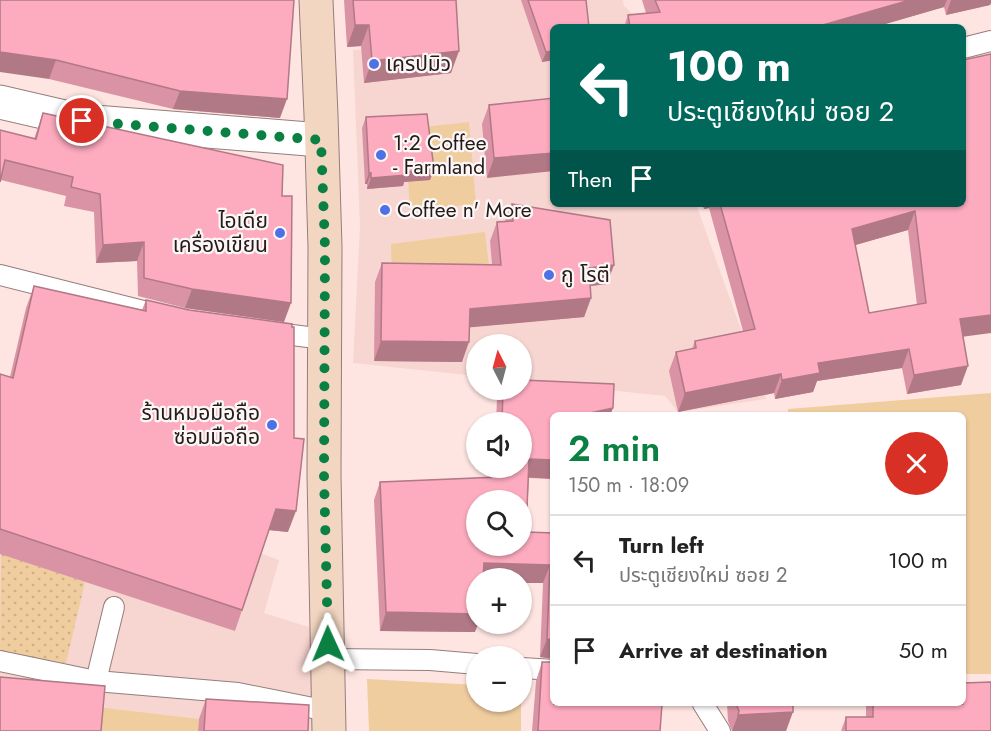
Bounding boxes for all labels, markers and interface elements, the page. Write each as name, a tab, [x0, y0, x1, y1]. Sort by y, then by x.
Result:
text: 100 m	[667, 36, 791, 97]
icon: left	[568, 48, 646, 126]
place label: เครปมิว	[386, 49, 451, 79]
marker: เครปมิว	[367, 57, 381, 71]
text: ประตูเชียงใหม่ ซอย 2	[667, 92, 894, 131]
pin	[56, 95, 107, 146]
icon: arrive	[65, 104, 98, 137]
place label: 1:2 Coffee - Farmland	[393, 128, 487, 182]
marker: 1:2 Coffee - Farmland	[374, 148, 388, 162]
icon: arrive	[625, 162, 658, 195]
text: Then	[568, 163, 613, 195]
place label: Coffee n' More	[397, 195, 532, 225]
marker: Coffee n' More	[378, 203, 392, 217]
place label: ไอเดีย เครื่องเขียน	[173, 206, 268, 260]
marker: ไอเดีย เครื่องเขียน	[273, 226, 287, 240]
place label: กู โรตี	[561, 260, 610, 290]
marker: กู โรตี	[542, 268, 556, 282]
north arrow	[466, 334, 532, 400]
map controls	[466, 334, 532, 712]
place label: ร้านหมอมือถือ ซ่อมมือถือ	[141, 398, 260, 452]
button: sound	[466, 412, 532, 478]
marker: ร้านหมอมือถือ ซ่อมมือถือ	[265, 418, 279, 432]
text: 2 min	[568, 422, 660, 474]
button: close	[885, 432, 948, 495]
text: 150 m · 18:09	[568, 471, 689, 500]
button: search	[466, 490, 532, 556]
text: Turn left	[619, 529, 704, 561]
icon: left	[568, 544, 601, 577]
text: 100 m	[888, 544, 948, 576]
text: ประตูเชียงใหม่ ซอย 2	[619, 561, 787, 590]
button: +	[466, 568, 532, 634]
position arrow	[296, 612, 360, 676]
icon: arrive	[568, 634, 601, 667]
text: Arrive at destination	[619, 634, 828, 666]
text: 50 m	[899, 634, 948, 666]
button: −	[466, 646, 532, 712]

